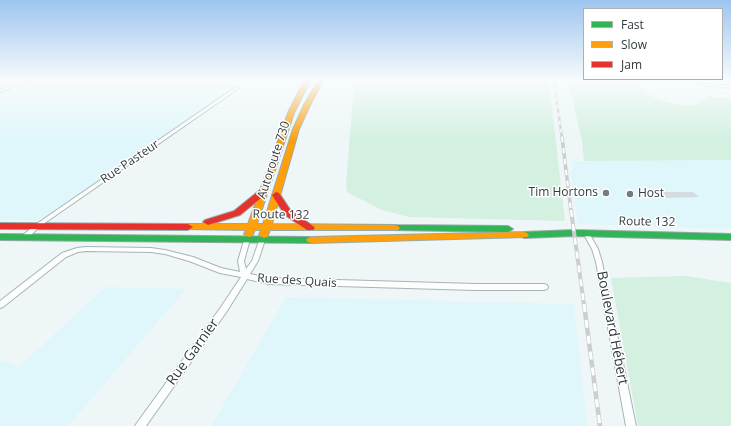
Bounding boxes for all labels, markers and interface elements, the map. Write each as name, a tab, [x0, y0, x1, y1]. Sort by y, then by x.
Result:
legend	[583, 8, 723, 80]
text: Fast	[621, 16, 644, 33]
text: Slow	[621, 36, 647, 53]
text: Jam	[621, 56, 642, 73]
street label: Autoroute 730	[255, 119, 293, 201]
street label: Rue Pasteur	[98, 137, 162, 187]
place label: Tim Hortons	[529, 186, 598, 200]
place label: Host	[638, 187, 664, 201]
marker: Tim Hortons	[601, 188, 611, 198]
marker: Host	[625, 189, 635, 199]
street label: Route 132	[253, 207, 309, 223]
street label: Route 132	[619, 214, 675, 230]
street label: Boulevard Hébert	[593, 270, 631, 386]
street label: Rue des Quais	[257, 271, 337, 291]
street label: Rue Garnier	[163, 315, 223, 389]

